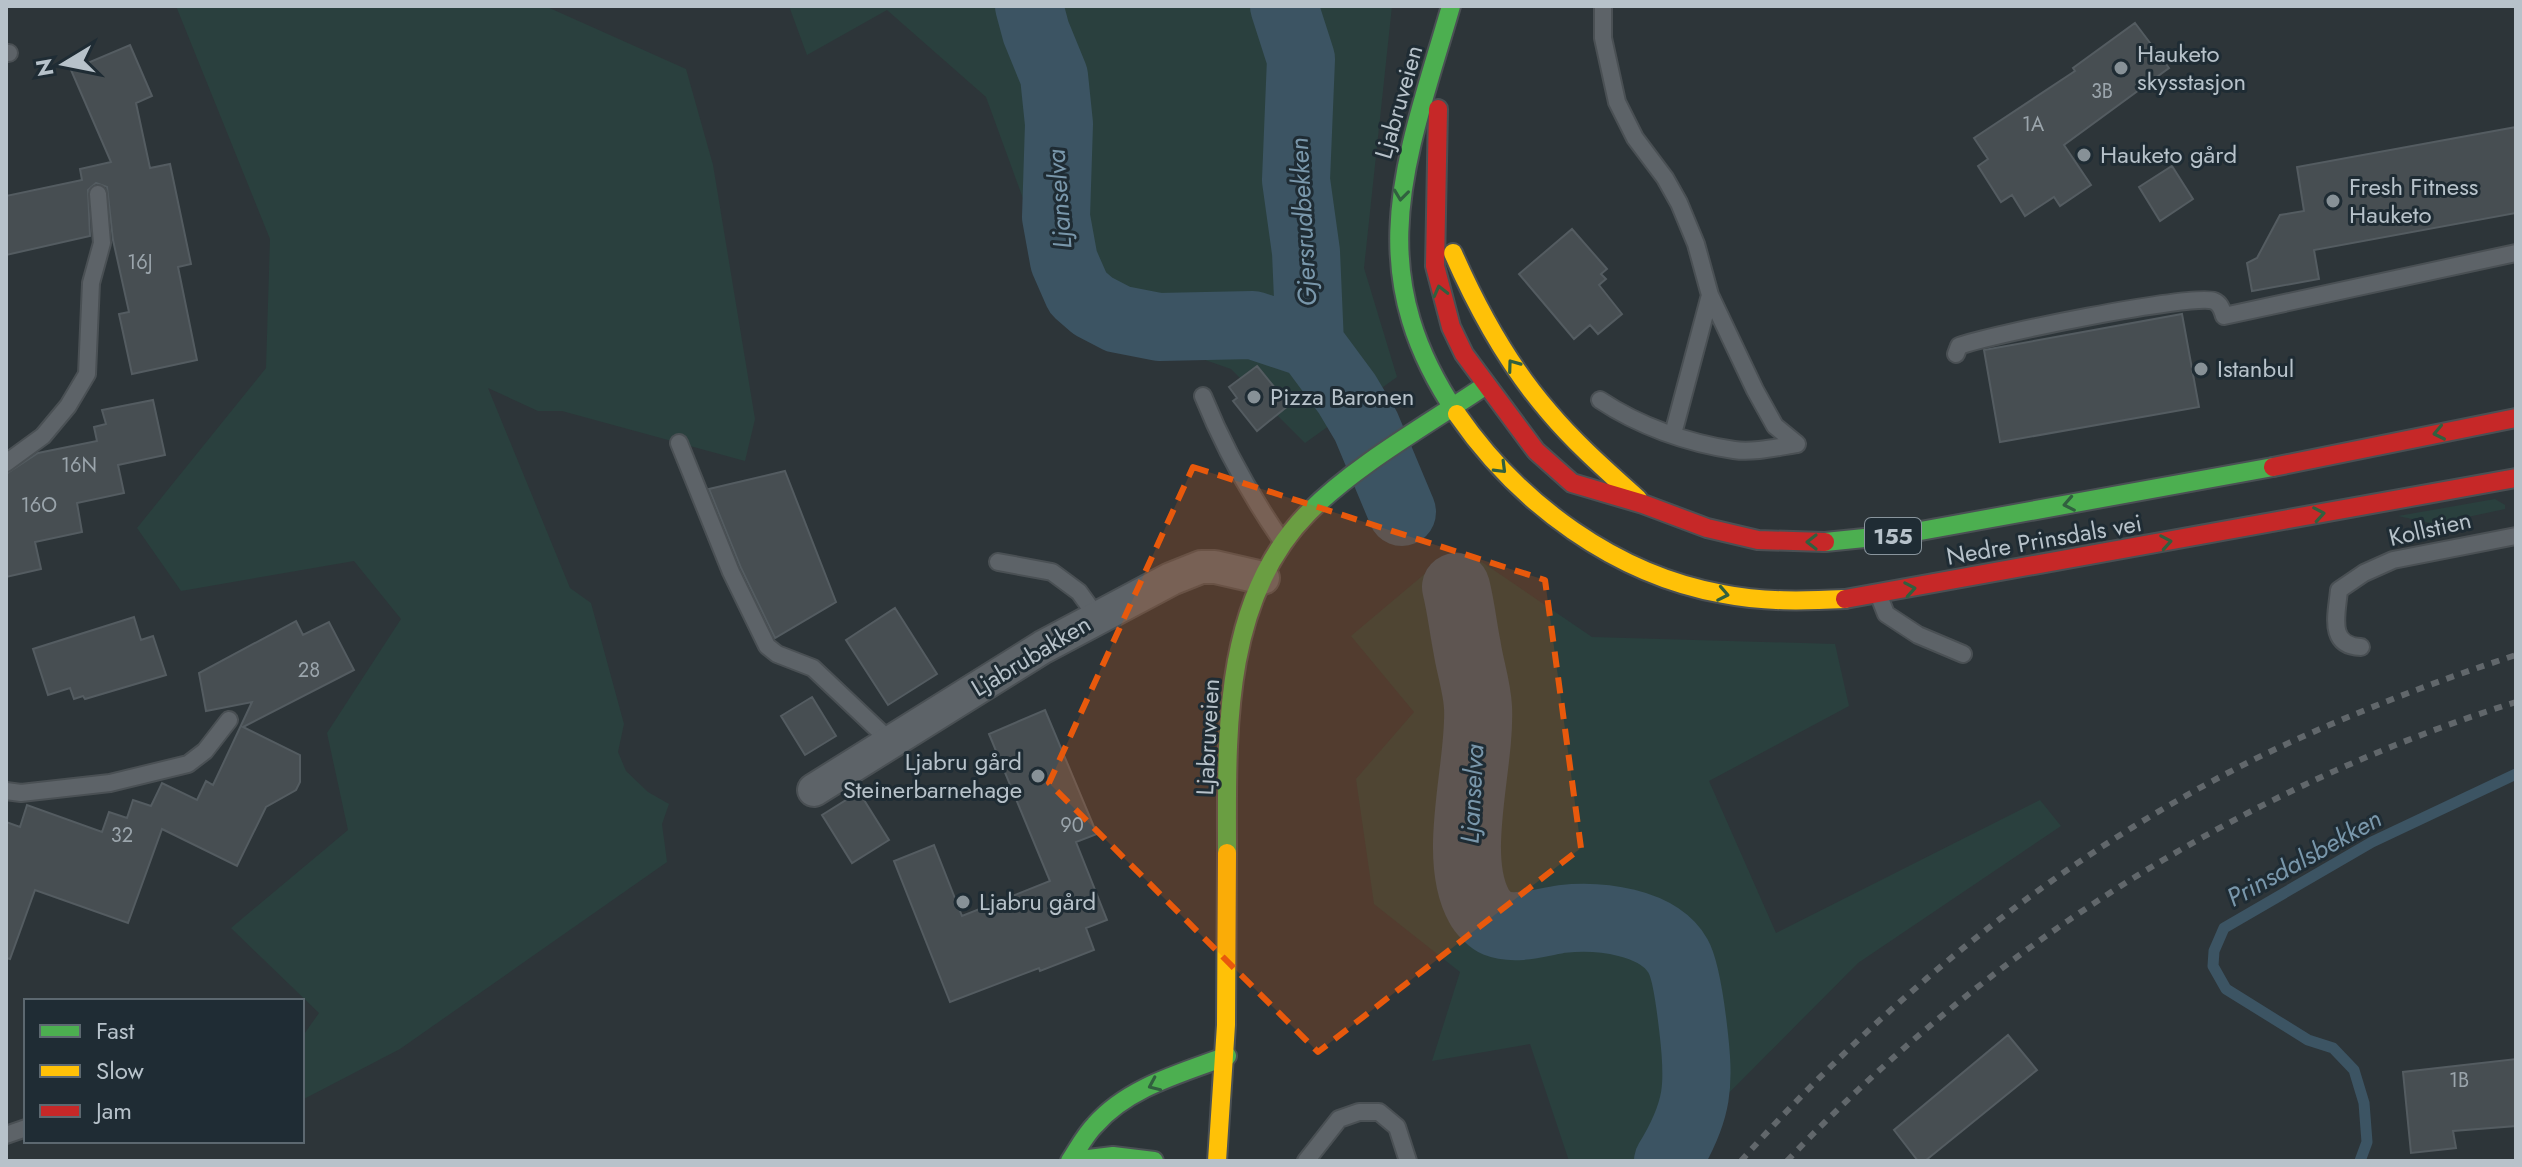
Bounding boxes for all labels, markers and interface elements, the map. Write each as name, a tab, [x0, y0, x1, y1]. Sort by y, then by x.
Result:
north arrow	[24, 24, 104, 104]
place label: Hauketo skysstasjon	[2137, 36, 2246, 99]
street label: Ljabruveien	[1366, 41, 1431, 163]
text: N	[27, 56, 62, 79]
marker: Hauketo skysstasjon	[2112, 59, 2130, 77]
house number: 3B	[2091, 77, 2113, 106]
house number: 1A	[2022, 110, 2045, 139]
water label: Gjersrudbekken	[1280, 136, 1326, 308]
place label: Hauketo gård	[2100, 137, 2237, 172]
marker: Hauketo gård	[2075, 146, 2093, 164]
water label: Ljanselva	[1037, 147, 1081, 250]
place label: Fresh Fitness Hauketo	[2349, 169, 2479, 232]
one-way arrow	[1392, 188, 1409, 201]
marker: Fresh Fitness Hauketo	[2324, 192, 2342, 210]
house number: 16J	[127, 248, 153, 277]
one-way arrow	[1433, 284, 1450, 298]
place label: Istanbul	[2217, 351, 2294, 386]
one-way arrow	[1509, 360, 1523, 374]
marker: Istanbul	[2192, 360, 2210, 378]
place label: Pizza Baronen	[1270, 379, 1414, 414]
marker: Pizza Baronen	[1245, 388, 1263, 406]
one-way arrow	[2433, 424, 2446, 441]
house number: 16N	[61, 451, 97, 480]
one-way arrow	[1492, 459, 1506, 473]
house number: 16O	[21, 491, 57, 520]
one-way arrow	[2062, 494, 2076, 511]
street label: Kollstien	[2385, 502, 2475, 555]
street label: Nedre Prinsdals vei	[1943, 505, 2144, 574]
one-way arrow	[2312, 506, 2326, 523]
road number: 155	[1865, 518, 1921, 554]
one-way arrow	[1805, 534, 1818, 551]
one-way arrow	[2159, 534, 2172, 551]
one-way arrow	[1903, 581, 1917, 598]
one-way arrow	[1716, 585, 1730, 602]
street label: Ljabrubakken	[964, 606, 1097, 705]
house number: 28	[298, 656, 320, 685]
street label: Ljabruveien	[1187, 678, 1228, 796]
water label: Ljanselva	[1450, 743, 1494, 845]
place label: Ljabru gård Steinerbarnehage	[843, 744, 1022, 807]
marker: Ljabru gård Steinerbarnehage	[1029, 767, 1047, 785]
water label: Prinsdalsbekken	[2220, 800, 2388, 916]
house number: 90	[1060, 811, 1084, 840]
house number: 32	[111, 821, 133, 850]
place label: Ljabru gård	[979, 884, 1096, 919]
marker: Ljabru gård	[954, 893, 972, 911]
legend	[24, 999, 304, 1143]
text: Fast	[96, 1013, 134, 1048]
text: Slow	[96, 1053, 144, 1088]
house number: 1B	[2449, 1066, 2469, 1095]
one-way arrow	[1148, 1075, 1162, 1091]
text: Jam	[93, 1093, 132, 1128]

